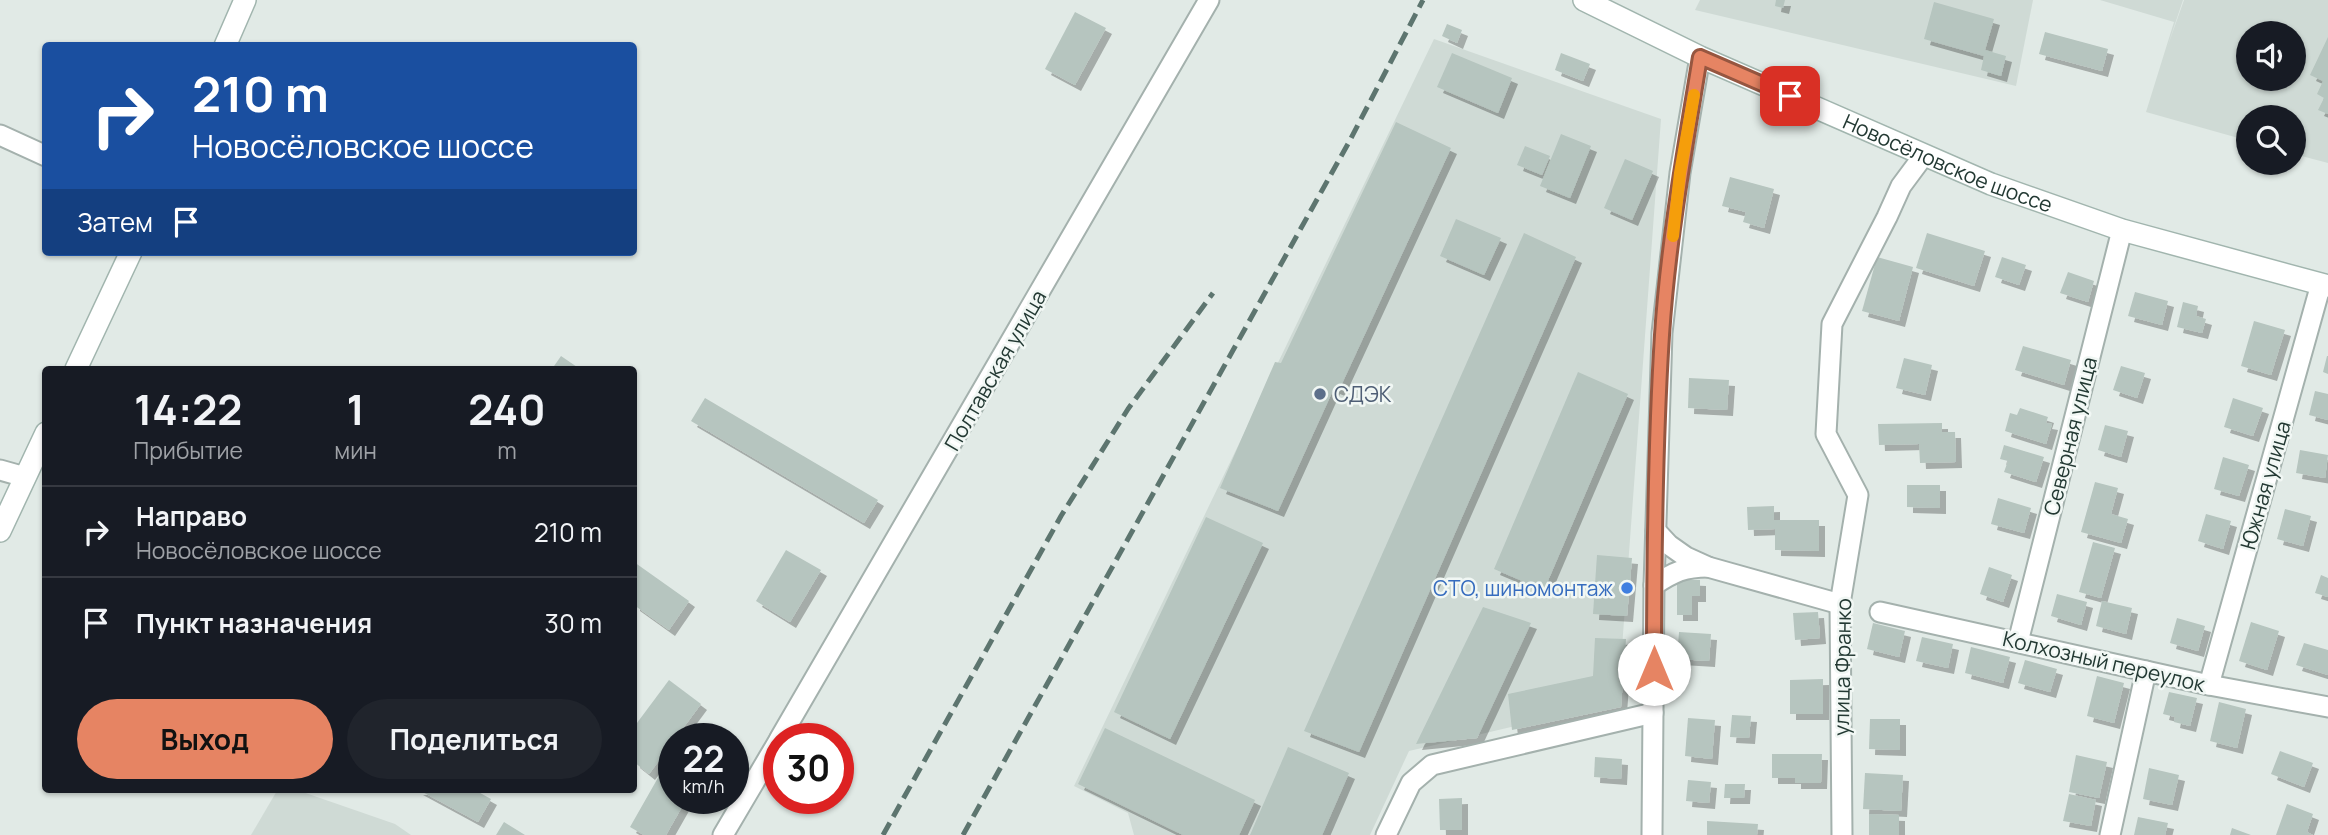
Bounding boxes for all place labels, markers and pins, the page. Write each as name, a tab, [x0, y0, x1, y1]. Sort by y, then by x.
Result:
pin	[1760, 66, 1820, 126]
place label: СДЭК	[1334, 380, 1392, 408]
marker: СДЭК	[1312, 386, 1328, 402]
place label: СТО, шиномонтаж	[1433, 574, 1613, 602]
marker: СТО, шиномонтаж	[1619, 580, 1635, 596]

